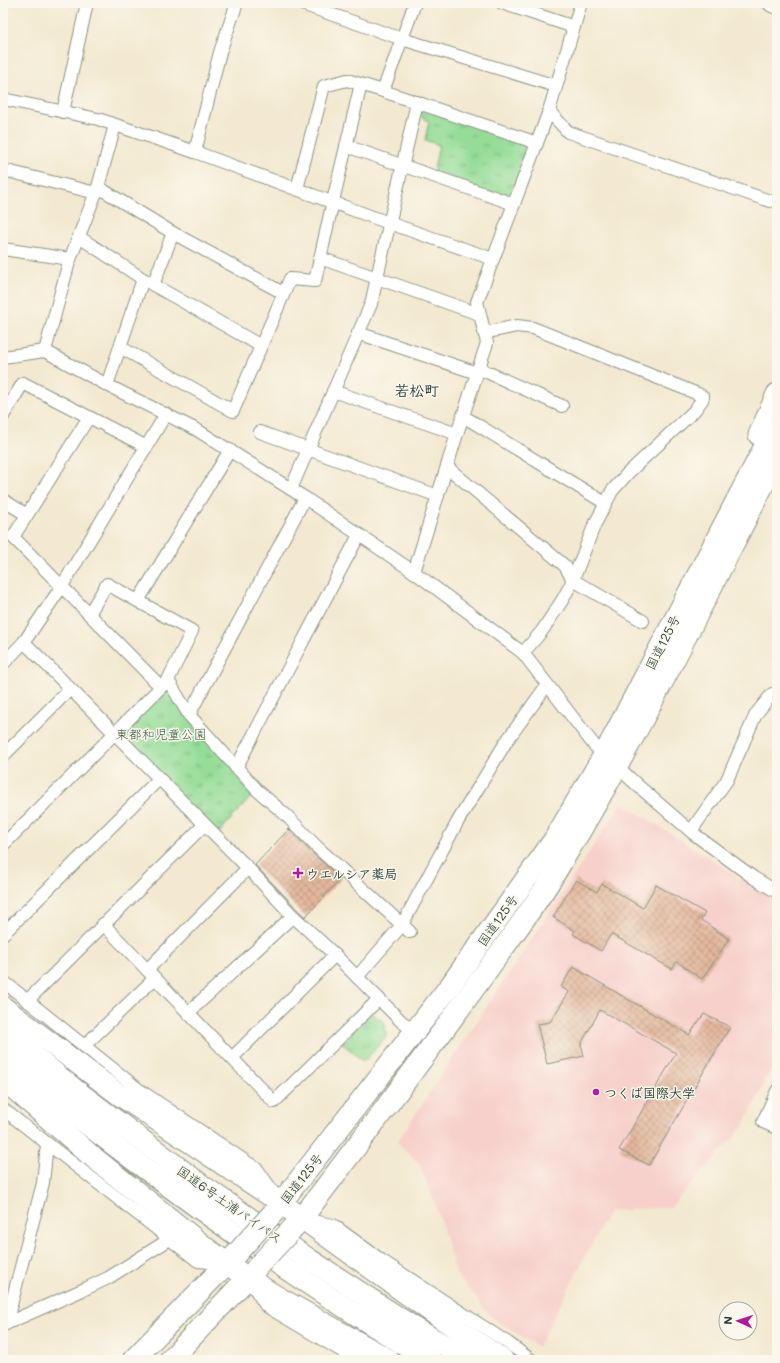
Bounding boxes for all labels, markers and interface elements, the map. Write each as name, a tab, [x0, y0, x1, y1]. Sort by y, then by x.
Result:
district label: 若松町	[394, 380, 440, 400]
street label: 国道125号	[641, 612, 683, 672]
park label: 東都和児童公園	[115, 725, 207, 742]
place label: ウエルシア薬局	[306, 865, 397, 882]
marker: ウエルシア薬局	[293, 868, 303, 878]
street label: 国道125号	[473, 891, 521, 949]
place label: つくば国際大学	[604, 1084, 695, 1101]
marker: つくば国際大学	[591, 1087, 601, 1097]
street label: 国道125号	[276, 1149, 326, 1207]
street label: 国道6号土浦バイパス	[174, 1161, 286, 1247]
north arrow	[718, 1301, 758, 1341]
text: N	[720, 1316, 735, 1325]

